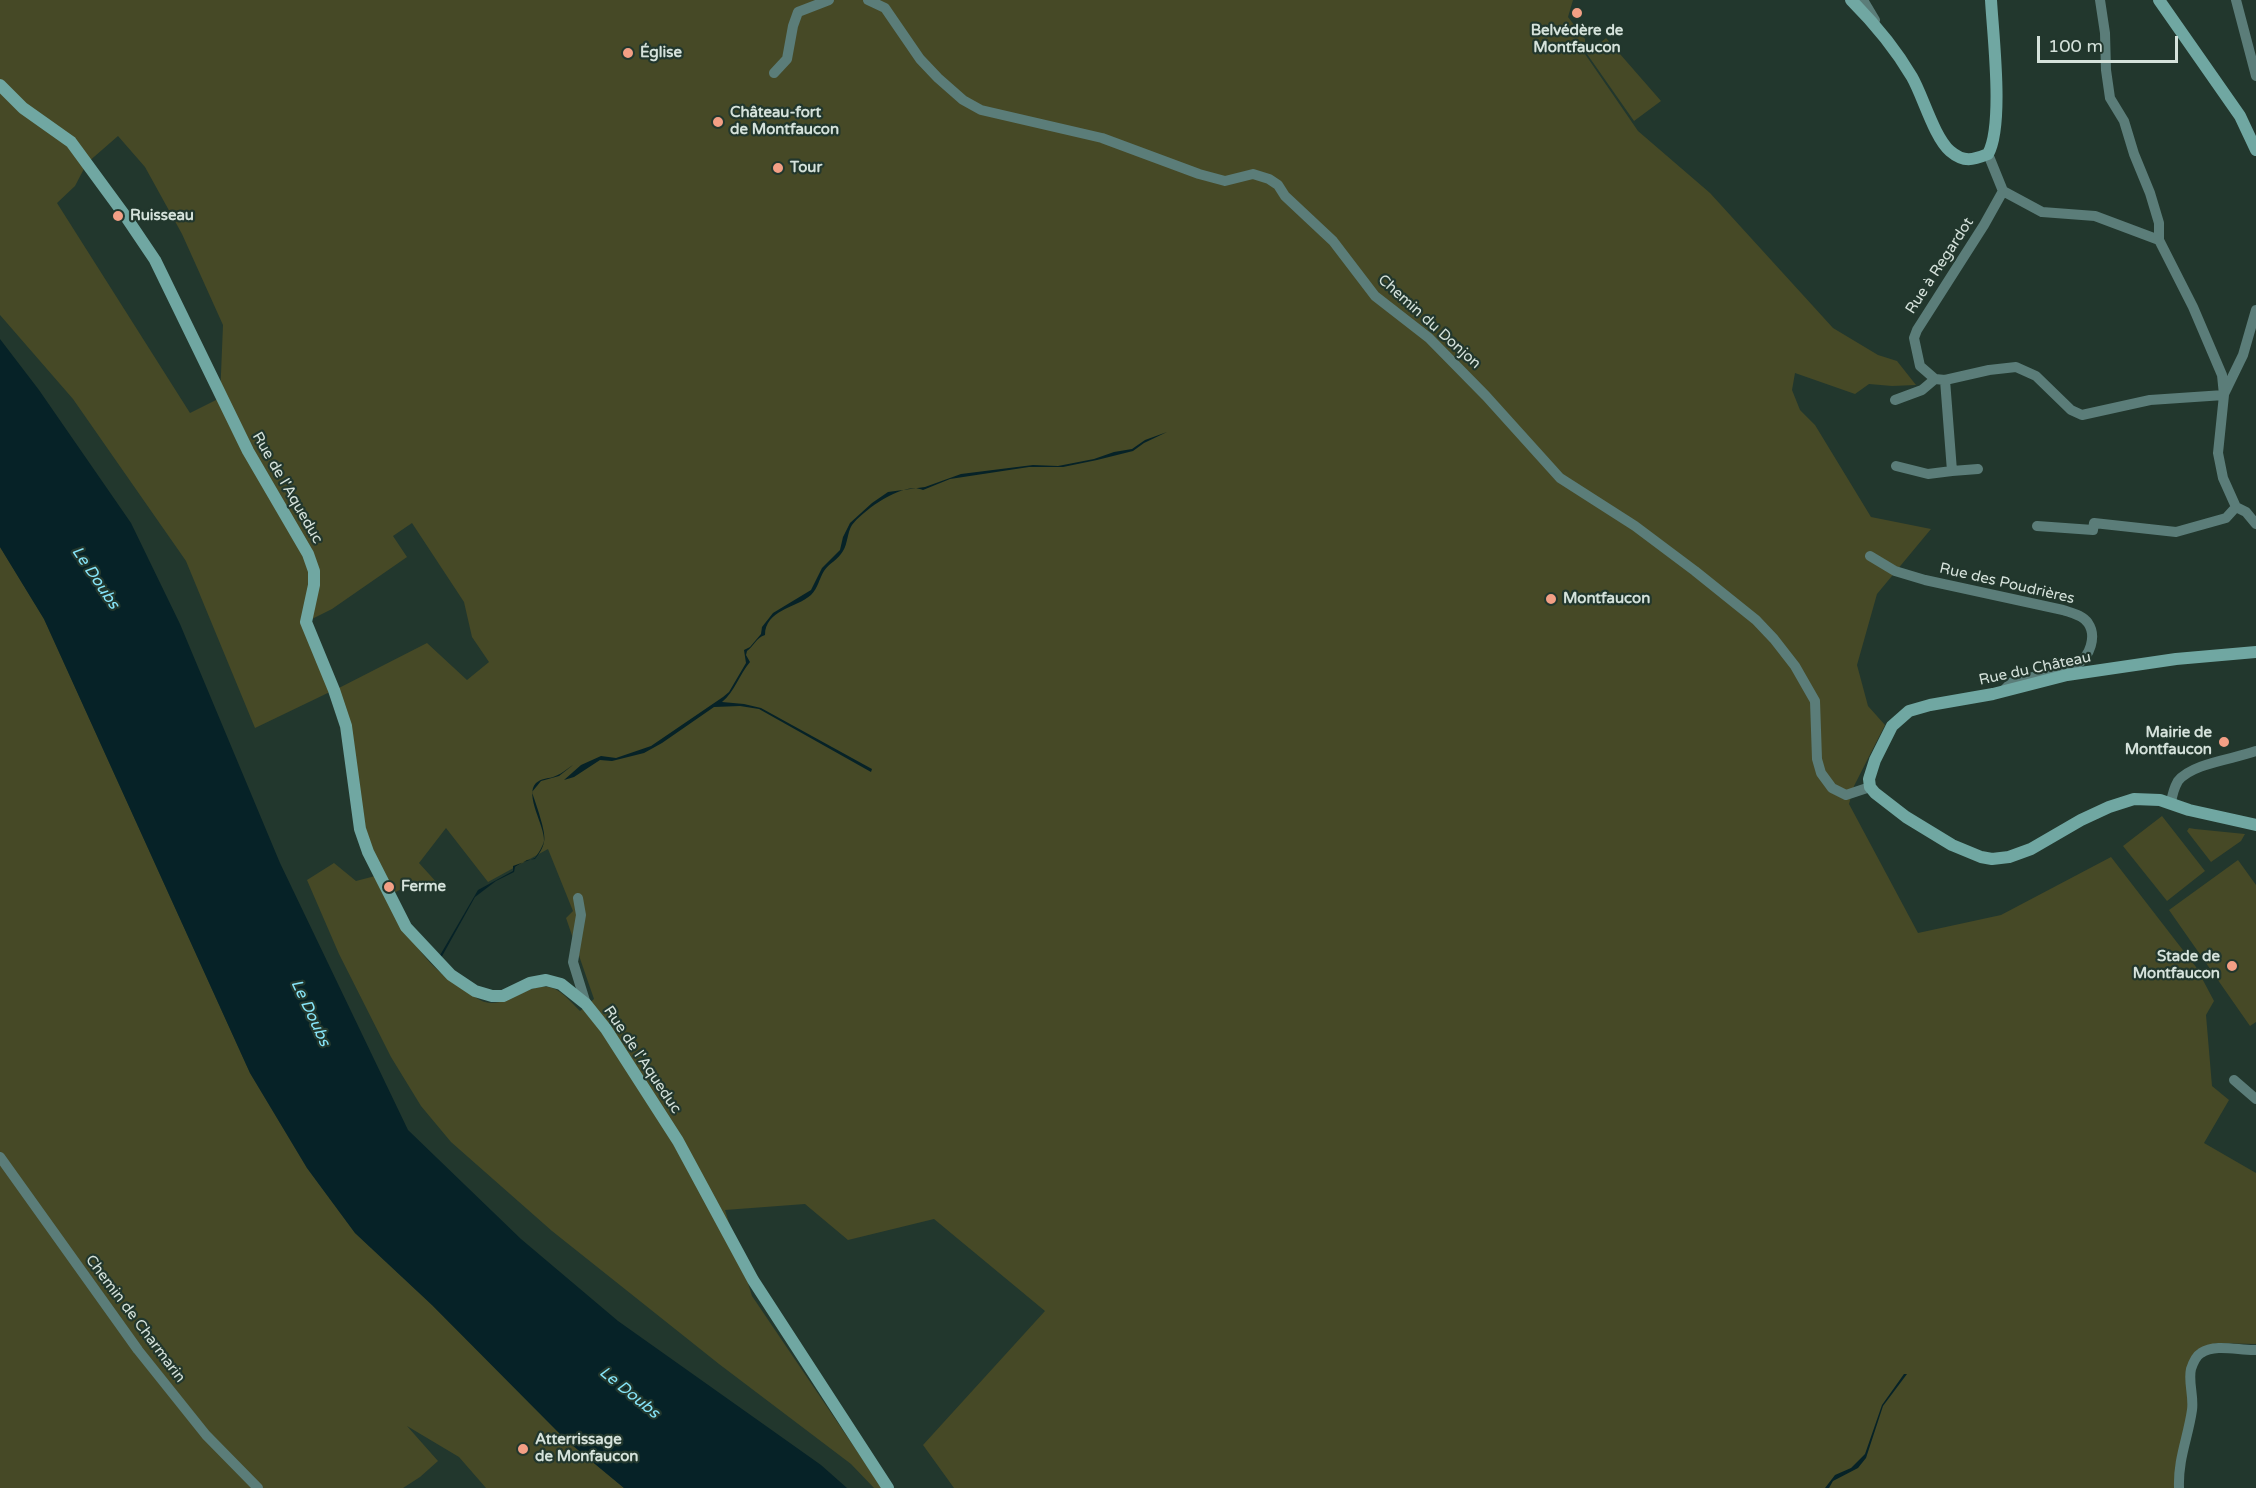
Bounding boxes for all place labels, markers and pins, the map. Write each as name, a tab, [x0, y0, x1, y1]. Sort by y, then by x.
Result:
marker: Belvédère de Montfaucon	[1570, 6, 1584, 20]
place label: Belvédère de Montfaucon	[1531, 22, 1623, 57]
place label: Église	[640, 44, 682, 62]
marker: Église	[621, 46, 635, 60]
place label: Château-fort de Montfaucon	[730, 104, 839, 139]
marker: Château-fort de Montfaucon	[711, 115, 725, 129]
place label: Tour	[790, 159, 822, 177]
marker: Tour	[771, 161, 785, 175]
place label: Ruisseau	[130, 207, 194, 225]
marker: Ruisseau	[111, 209, 125, 223]
place label: Montfaucon	[1563, 590, 1650, 608]
marker: Montfaucon	[1544, 592, 1558, 606]
place label: Mairie de Montfaucon	[2125, 724, 2212, 759]
marker: Mairie de Montfaucon	[2217, 735, 2231, 749]
place label: Ferme	[401, 878, 446, 896]
marker: Ferme	[382, 880, 396, 894]
place label: Stade de Montfaucon	[2133, 948, 2220, 983]
marker: Stade de Montfaucon	[2225, 959, 2239, 973]
place label: Atterrissage de Monfaucon	[535, 1431, 638, 1466]
marker: Atterrissage de Monfaucon	[516, 1442, 530, 1456]

